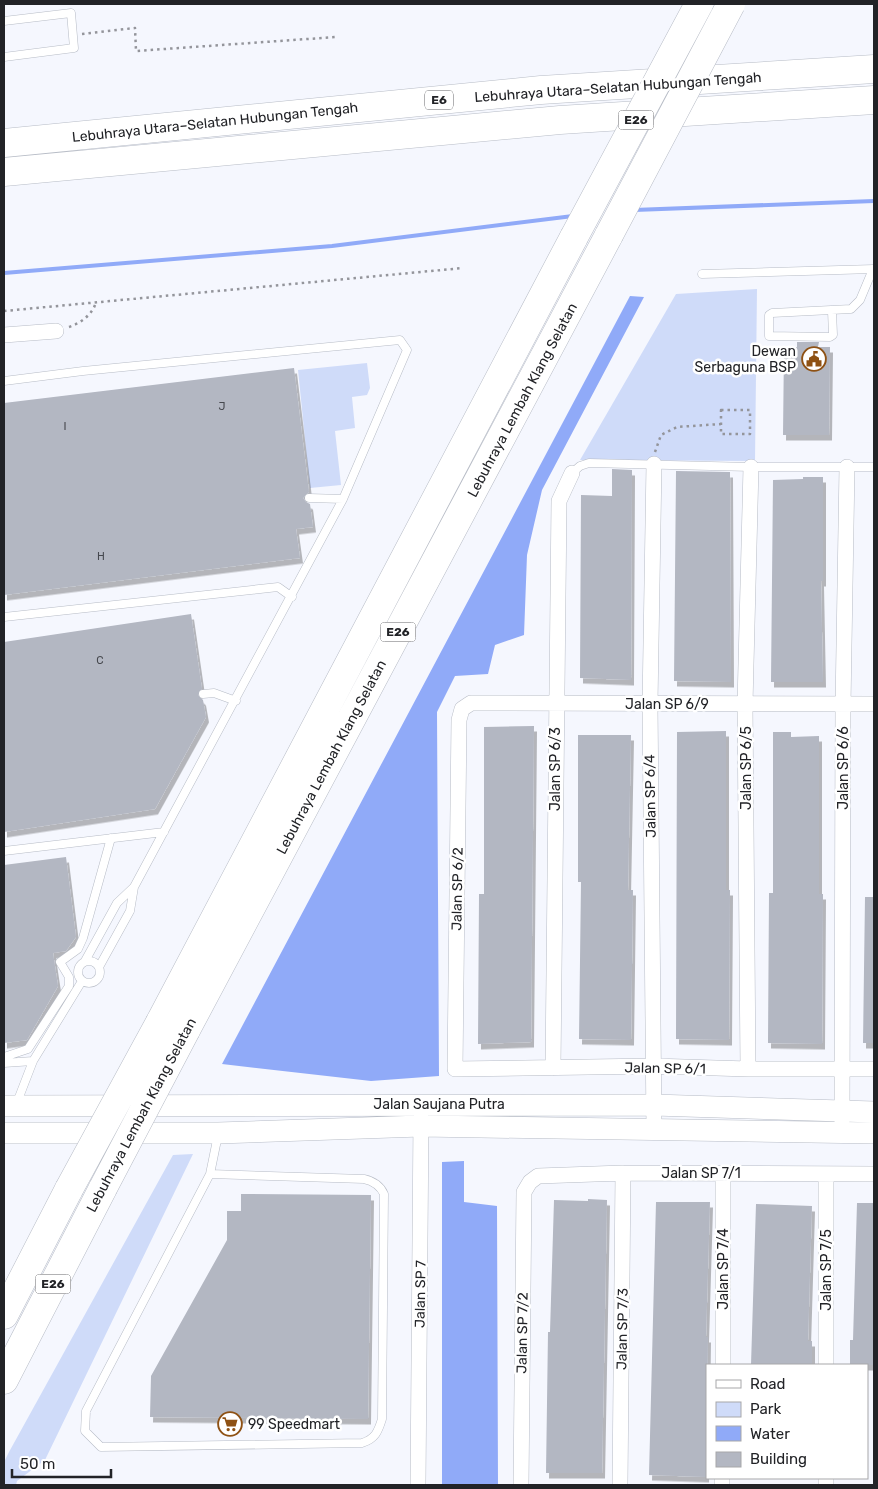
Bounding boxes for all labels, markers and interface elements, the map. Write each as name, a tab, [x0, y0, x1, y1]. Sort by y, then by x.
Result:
street label: Lebuhraya Utara–Selatan Hubungan Tengah	[474, 69, 762, 106]
road number: E6	[425, 90, 453, 110]
street label: Lebuhraya Utara–Selatan Hubungan Tengah	[71, 99, 359, 146]
road number: E26	[618, 110, 654, 130]
street label: Lebuhraya Lembah Klang Selatan	[464, 300, 581, 500]
place label: Dewan Serbaguna BSP	[695, 343, 796, 376]
public building icon: Dewan Serbaguna BSP	[801, 346, 827, 372]
house number: J	[219, 400, 226, 413]
house number: I	[63, 420, 67, 433]
house number: H	[97, 550, 105, 563]
road number: E26	[380, 622, 416, 642]
house number: C	[96, 654, 104, 667]
street label: Lebuhraya Lembah Klang Selatan	[273, 657, 390, 857]
street label: Jalan SP 6/9	[625, 696, 709, 713]
street label: Jalan SP 6/5	[738, 726, 755, 810]
street label: Jalan SP 6/6	[835, 726, 852, 810]
street label: Jalan SP 6/3	[547, 727, 564, 811]
street label: Jalan SP 6/4	[641, 754, 660, 838]
street label: Jalan SP 6/2	[448, 847, 467, 931]
street label: Lebuhraya Lembah Klang Selatan	[83, 1015, 200, 1215]
street label: Jalan SP 6/1	[624, 1059, 706, 1078]
street label: Jalan Saujana Putra	[373, 1096, 505, 1113]
street label: Jalan SP 7/1	[661, 1165, 741, 1182]
street label: Jalan SP 7/4	[715, 1228, 732, 1310]
street label: Jalan SP 7/5	[818, 1229, 835, 1311]
street label: Jalan SP 7	[411, 1260, 430, 1328]
road number: E26	[36, 1274, 70, 1294]
street label: Jalan SP 7/3	[613, 1288, 632, 1370]
street label: Jalan SP 7/2	[513, 1292, 532, 1374]
legend	[706, 1364, 868, 1479]
text: Road	[750, 1375, 786, 1393]
text: Park	[750, 1400, 781, 1418]
supermarket icon: 99 Speedmart	[217, 1411, 243, 1437]
place label: 99 Speedmart	[248, 1416, 341, 1433]
text: Water	[750, 1425, 790, 1443]
scale bar	[12, 1446, 111, 1478]
text: Building	[750, 1450, 807, 1468]
text: 50 m	[20, 1455, 55, 1473]

